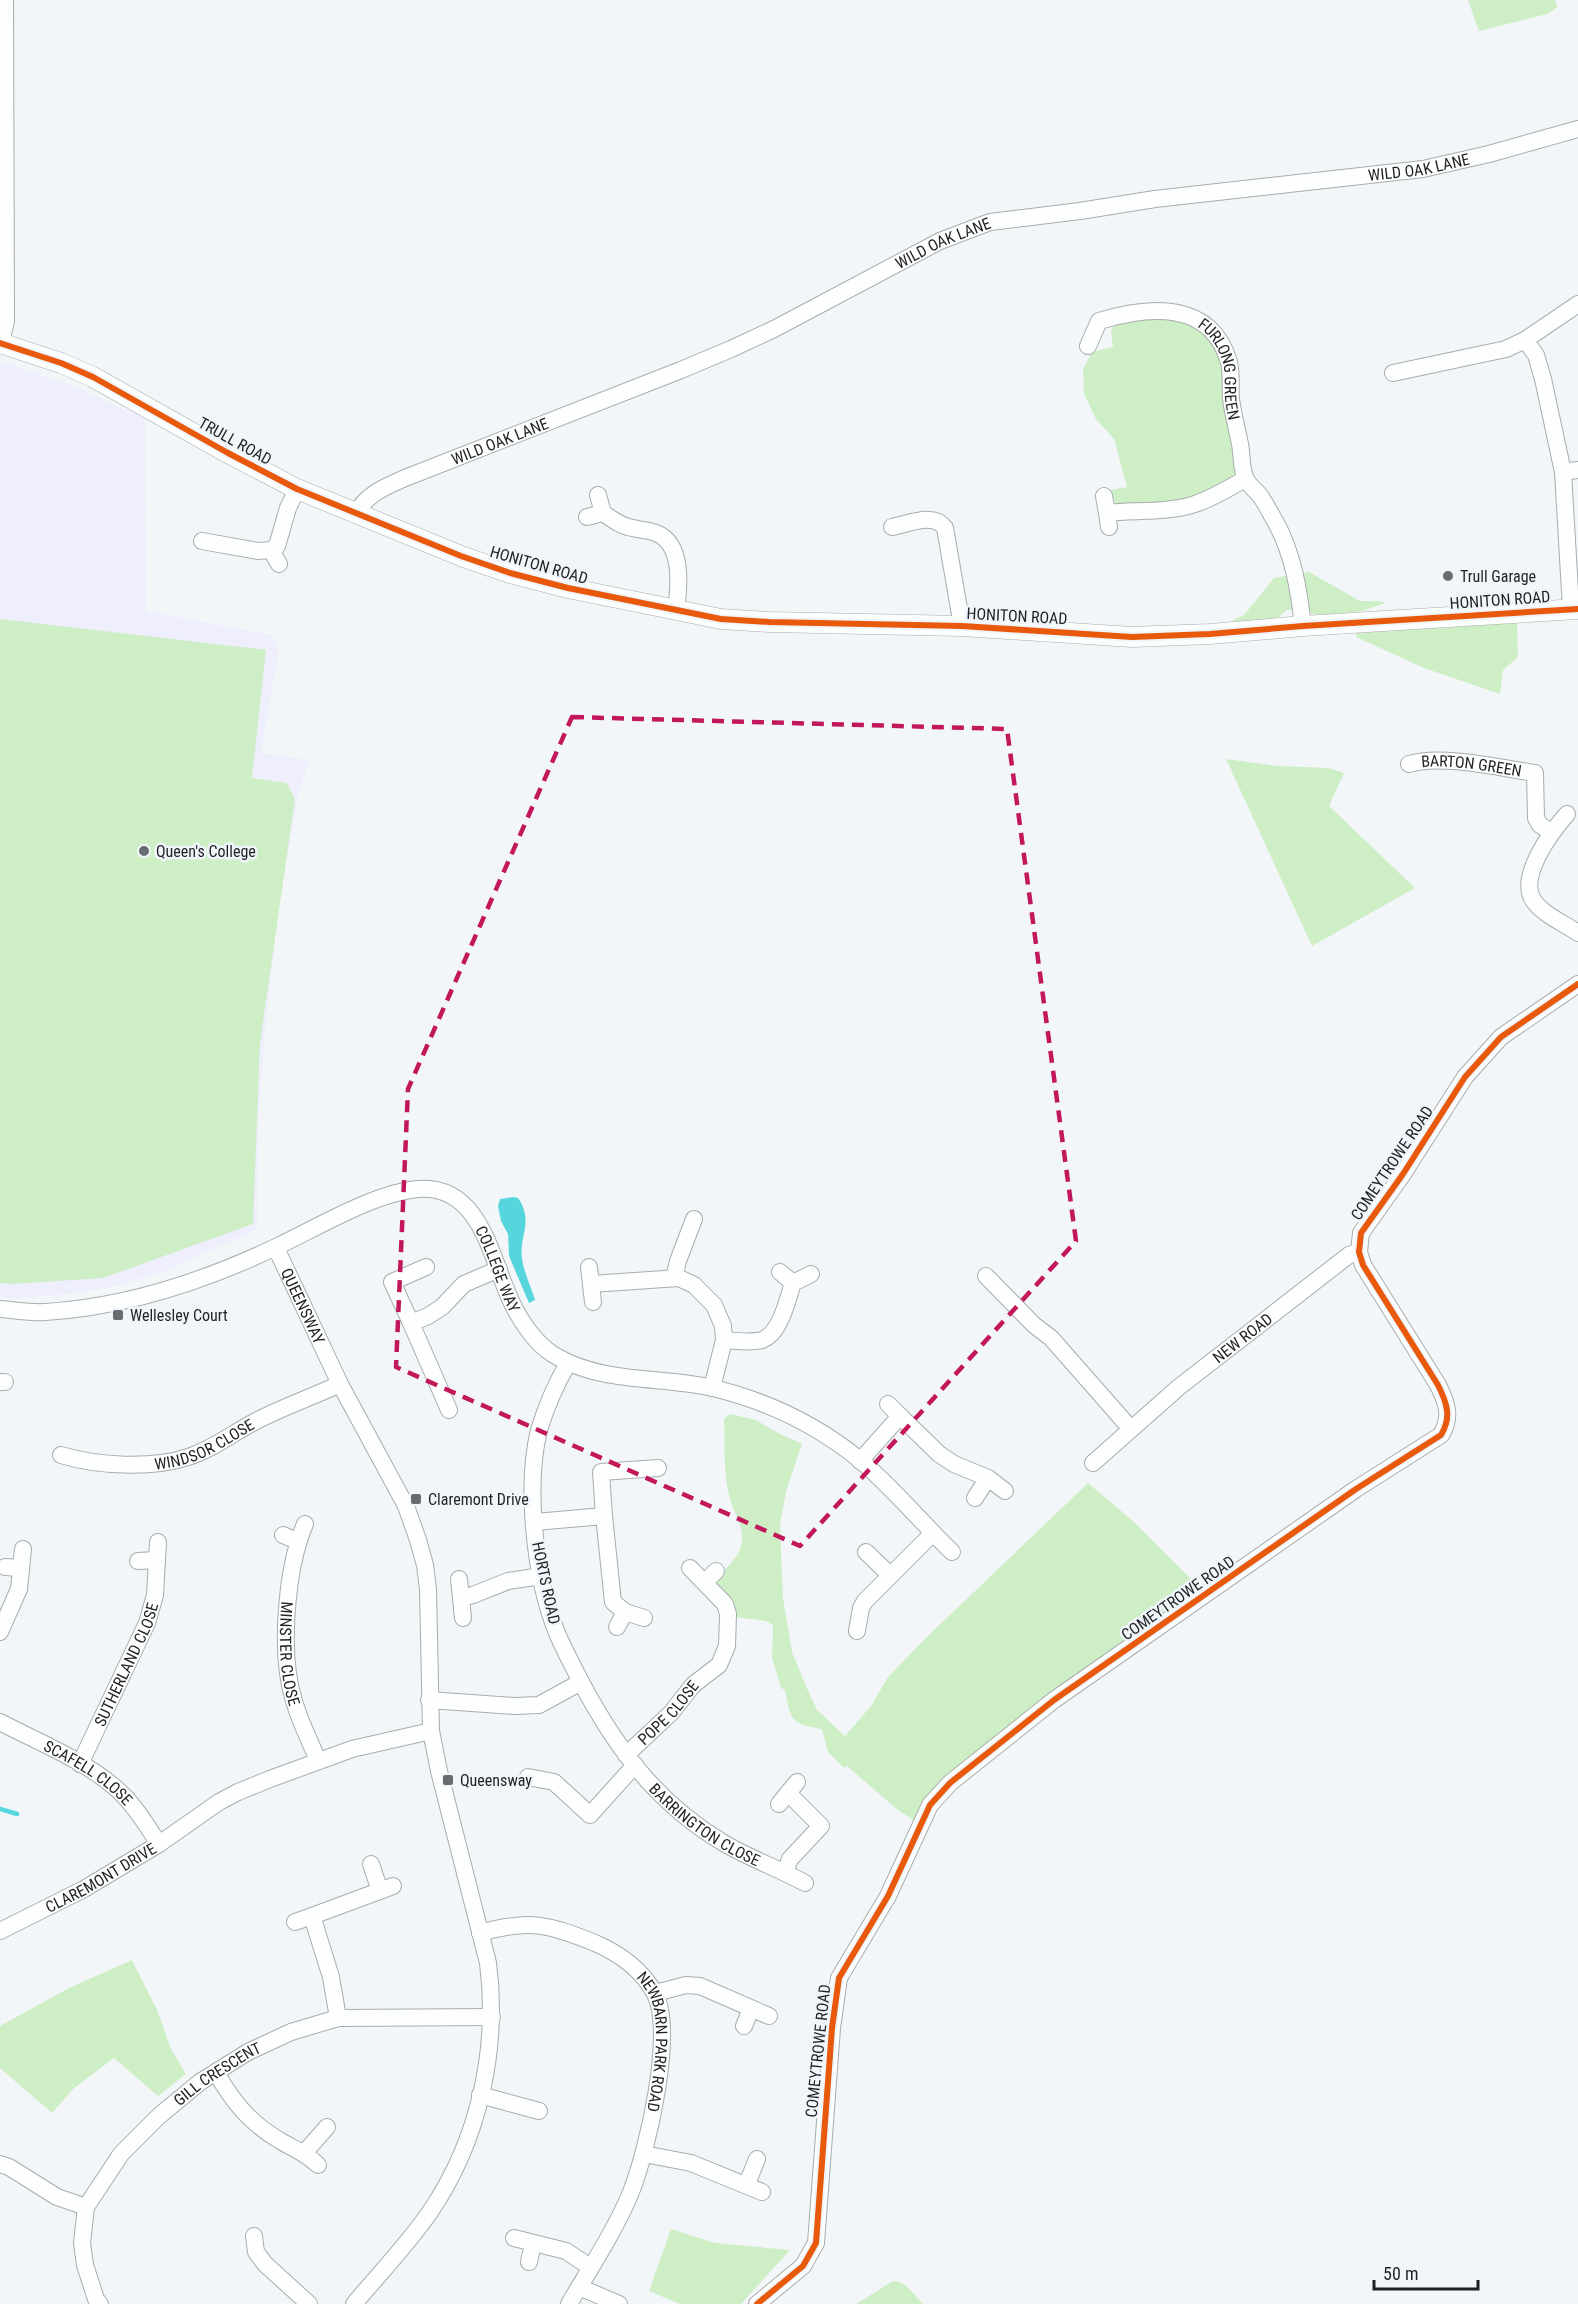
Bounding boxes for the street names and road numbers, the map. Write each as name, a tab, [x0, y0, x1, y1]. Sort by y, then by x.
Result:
street label: WILD OAK LANE	[1367, 149, 1471, 185]
street label: WILD OAK LANE	[892, 213, 993, 273]
street label: FURLONG GREEN	[1195, 314, 1244, 422]
street label: TRULL ROAD	[195, 413, 275, 469]
street label: WILD OAK LANE	[449, 413, 551, 468]
street label: HONITON ROAD	[488, 542, 590, 588]
street label: HONITON ROAD	[1449, 587, 1551, 613]
street label: HONITON ROAD	[966, 604, 1068, 628]
street label: BARTON GREEN	[1420, 751, 1523, 780]
street label: COMEYTROWE ROAD	[1347, 1102, 1437, 1224]
street label: COLLEGE WAY	[472, 1222, 525, 1316]
street label: QUEENSWAY	[277, 1265, 329, 1347]
street label: NEW ROAD	[1209, 1309, 1276, 1367]
street label: WINDSOR CLOSE	[153, 1415, 257, 1473]
street label: HORTS ROAD	[528, 1540, 564, 1626]
street label: COMEYTROWE ROAD	[1118, 1552, 1238, 1644]
street label: SUTHERLAND CLOSE	[90, 1600, 162, 1729]
street label: MINSTER CLOSE	[276, 1601, 304, 1708]
street label: POPE CLOSE	[634, 1676, 703, 1749]
street label: SCAFELL CLOSE	[41, 1736, 137, 1809]
street label: BARRINGTON CLOSE	[645, 1779, 763, 1870]
street label: CLAREMONT DRIVE	[42, 1839, 159, 1916]
street label: NEWBARN PARK ROAD	[633, 1968, 672, 2114]
street label: COMEYTROWE ROAD	[802, 1983, 834, 2119]
street label: GILL CRESCENT	[170, 2038, 264, 2110]

